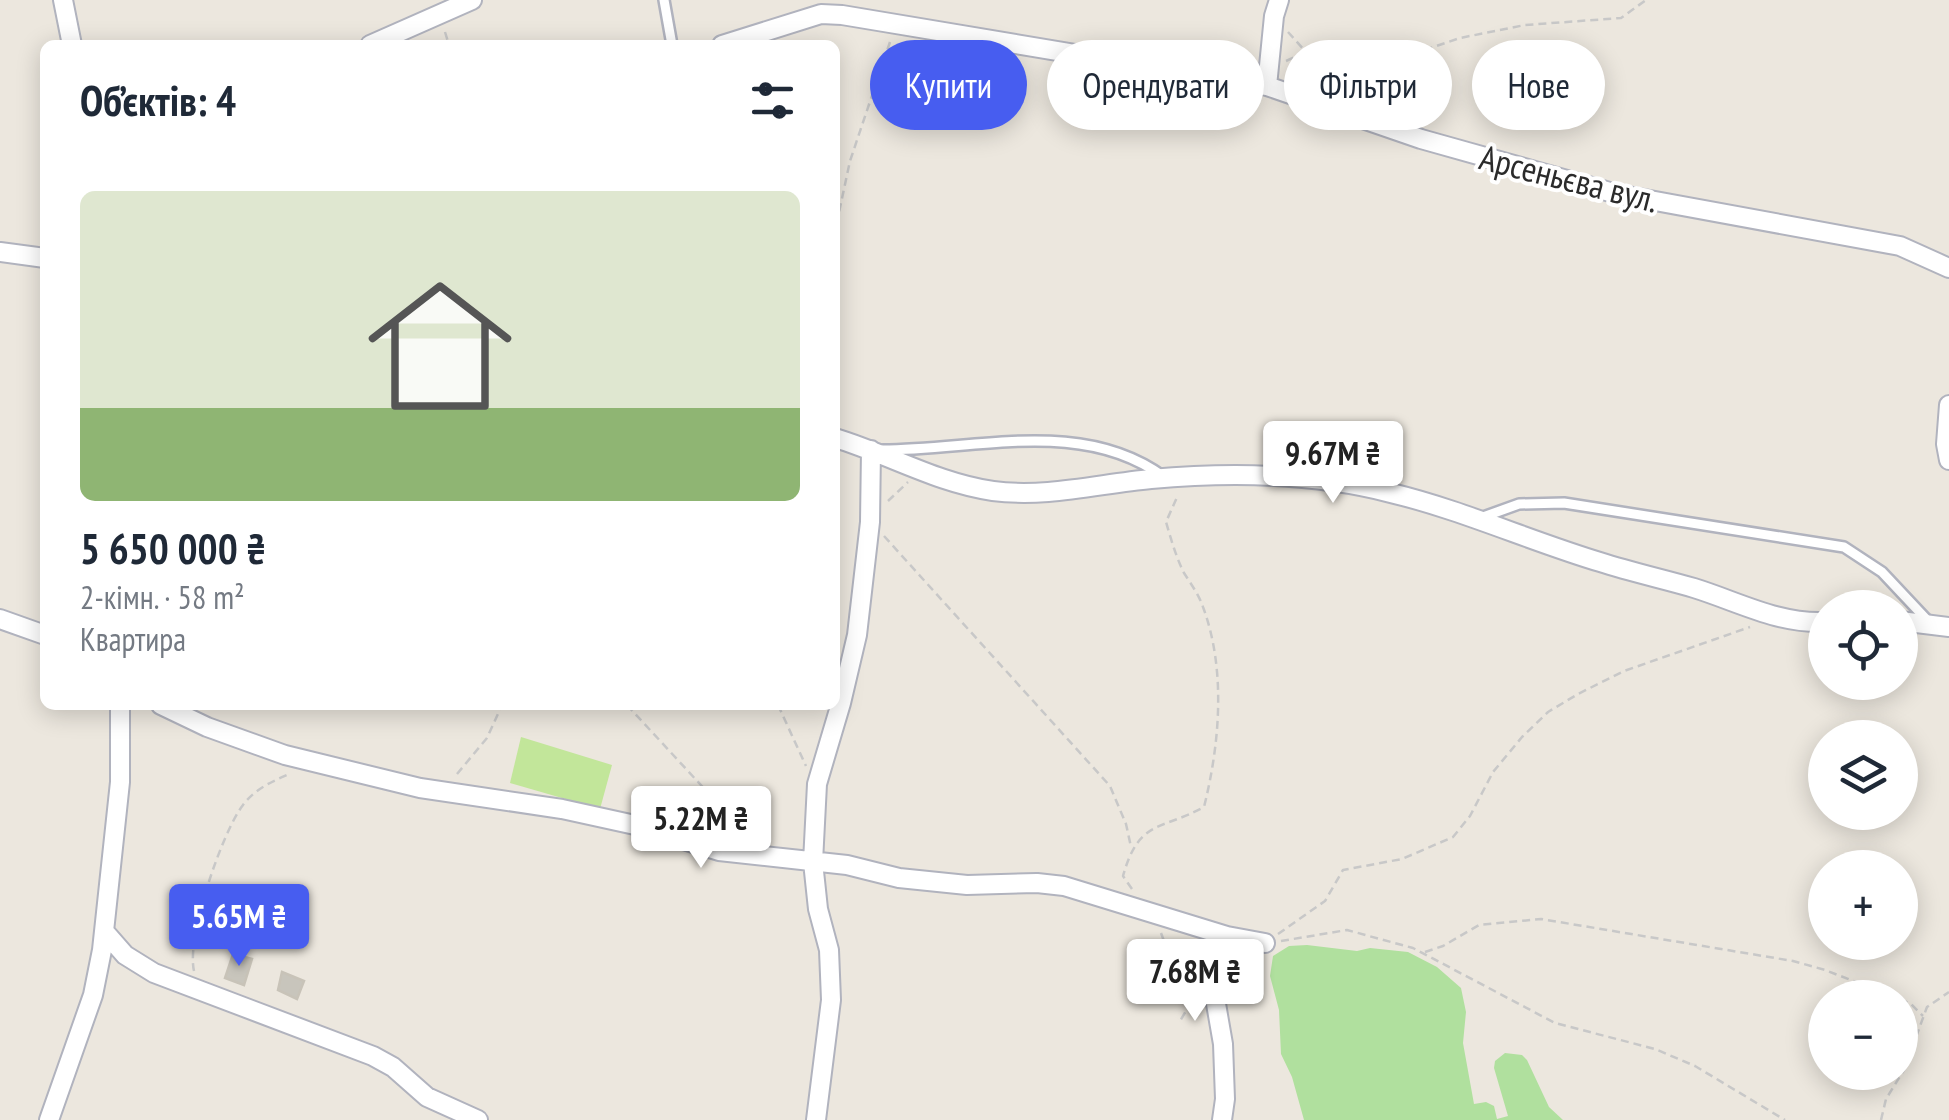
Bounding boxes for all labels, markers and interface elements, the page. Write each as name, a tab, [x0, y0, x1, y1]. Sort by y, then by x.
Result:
chip: Купити	[870, 40, 1027, 130]
chip: Орендувати	[1047, 40, 1264, 130]
chip: Фільтри	[1284, 40, 1452, 130]
chip: Нове	[1472, 40, 1605, 130]
text: Об’єктів: 4	[80, 73, 236, 128]
icon: filters	[745, 73, 800, 128]
street label: Арсеньєва вул.	[1475, 134, 1663, 222]
icon: home	[350, 256, 530, 436]
pin: 9.67M ₴	[1241, 421, 1425, 506]
text: 9.67M ₴	[1285, 432, 1381, 474]
text: 5 650 000 ₴	[80, 521, 266, 576]
text: 2-кімн. · 58 m²	[80, 576, 245, 618]
map controls	[1808, 590, 1918, 1090]
button: locate	[1808, 590, 1918, 700]
text: Квартира	[80, 618, 186, 660]
button: layers	[1808, 720, 1918, 830]
pin: 5.22M ₴	[609, 786, 793, 871]
text: 5.22M ₴	[653, 797, 749, 839]
button: +	[1808, 850, 1918, 960]
pin: 5.65M ₴	[147, 884, 331, 969]
text: 5.65M ₴	[191, 895, 287, 937]
pin: 7.68M ₴	[1103, 939, 1287, 1024]
text: 7.68M ₴	[1149, 950, 1241, 992]
button: −	[1808, 980, 1918, 1090]

